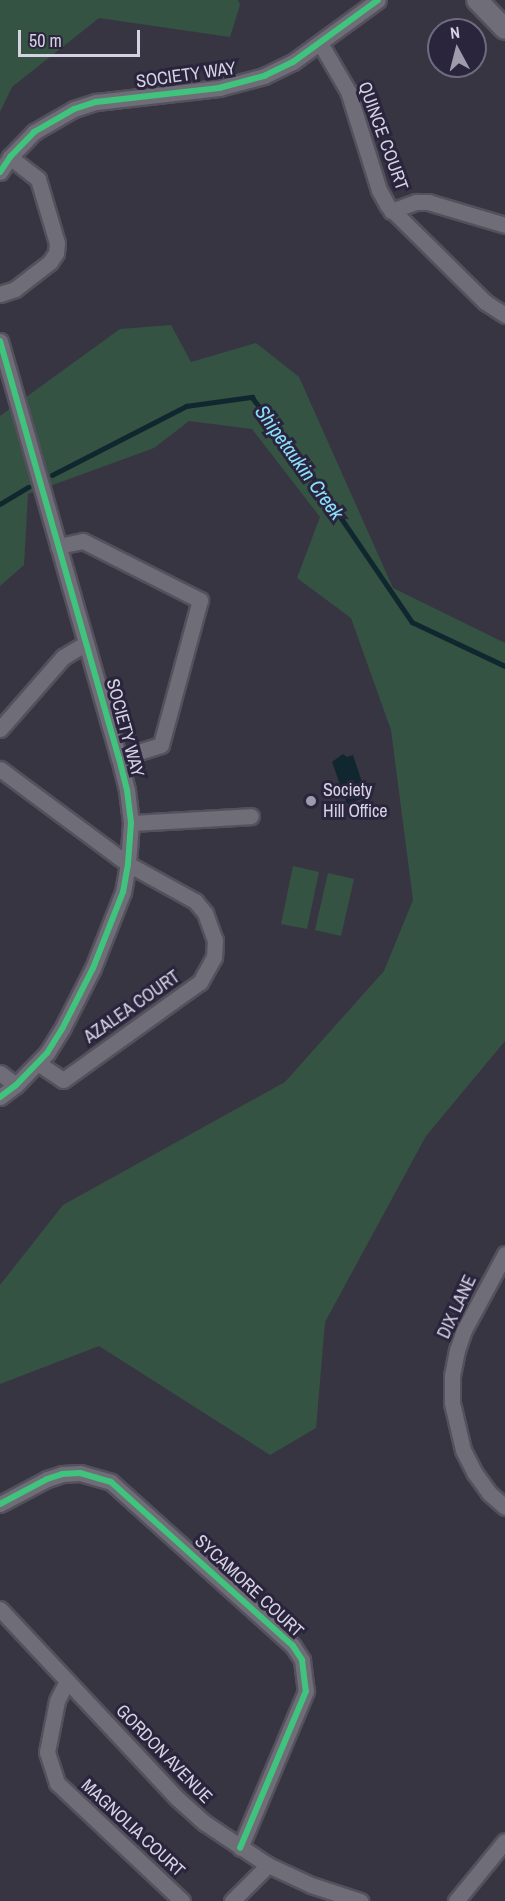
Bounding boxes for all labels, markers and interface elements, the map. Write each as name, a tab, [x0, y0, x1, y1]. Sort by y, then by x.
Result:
scale bar	[21, 18, 142, 56]
north arrow	[427, 18, 487, 78]
text: N	[449, 21, 461, 44]
text: 50 m	[29, 28, 62, 53]
street label: SOCIETY WAY	[135, 57, 237, 93]
street label: QUINCE COURT	[353, 79, 413, 193]
water label: Shipetaukin Creek	[250, 400, 350, 524]
street label: SOCIETY WAY	[102, 676, 148, 780]
place label: Society Hill Office	[323, 780, 388, 822]
marker: Society Hill Office	[304, 794, 318, 808]
street label: AZALEA COURT	[80, 966, 184, 1048]
street label: DIX LANE	[433, 1272, 481, 1342]
street label: SYCAMORE COURT	[190, 1530, 308, 1642]
street label: GORDON AVENUE	[111, 1700, 217, 1808]
street label: MAGNOLIA COURT	[77, 1774, 189, 1882]

